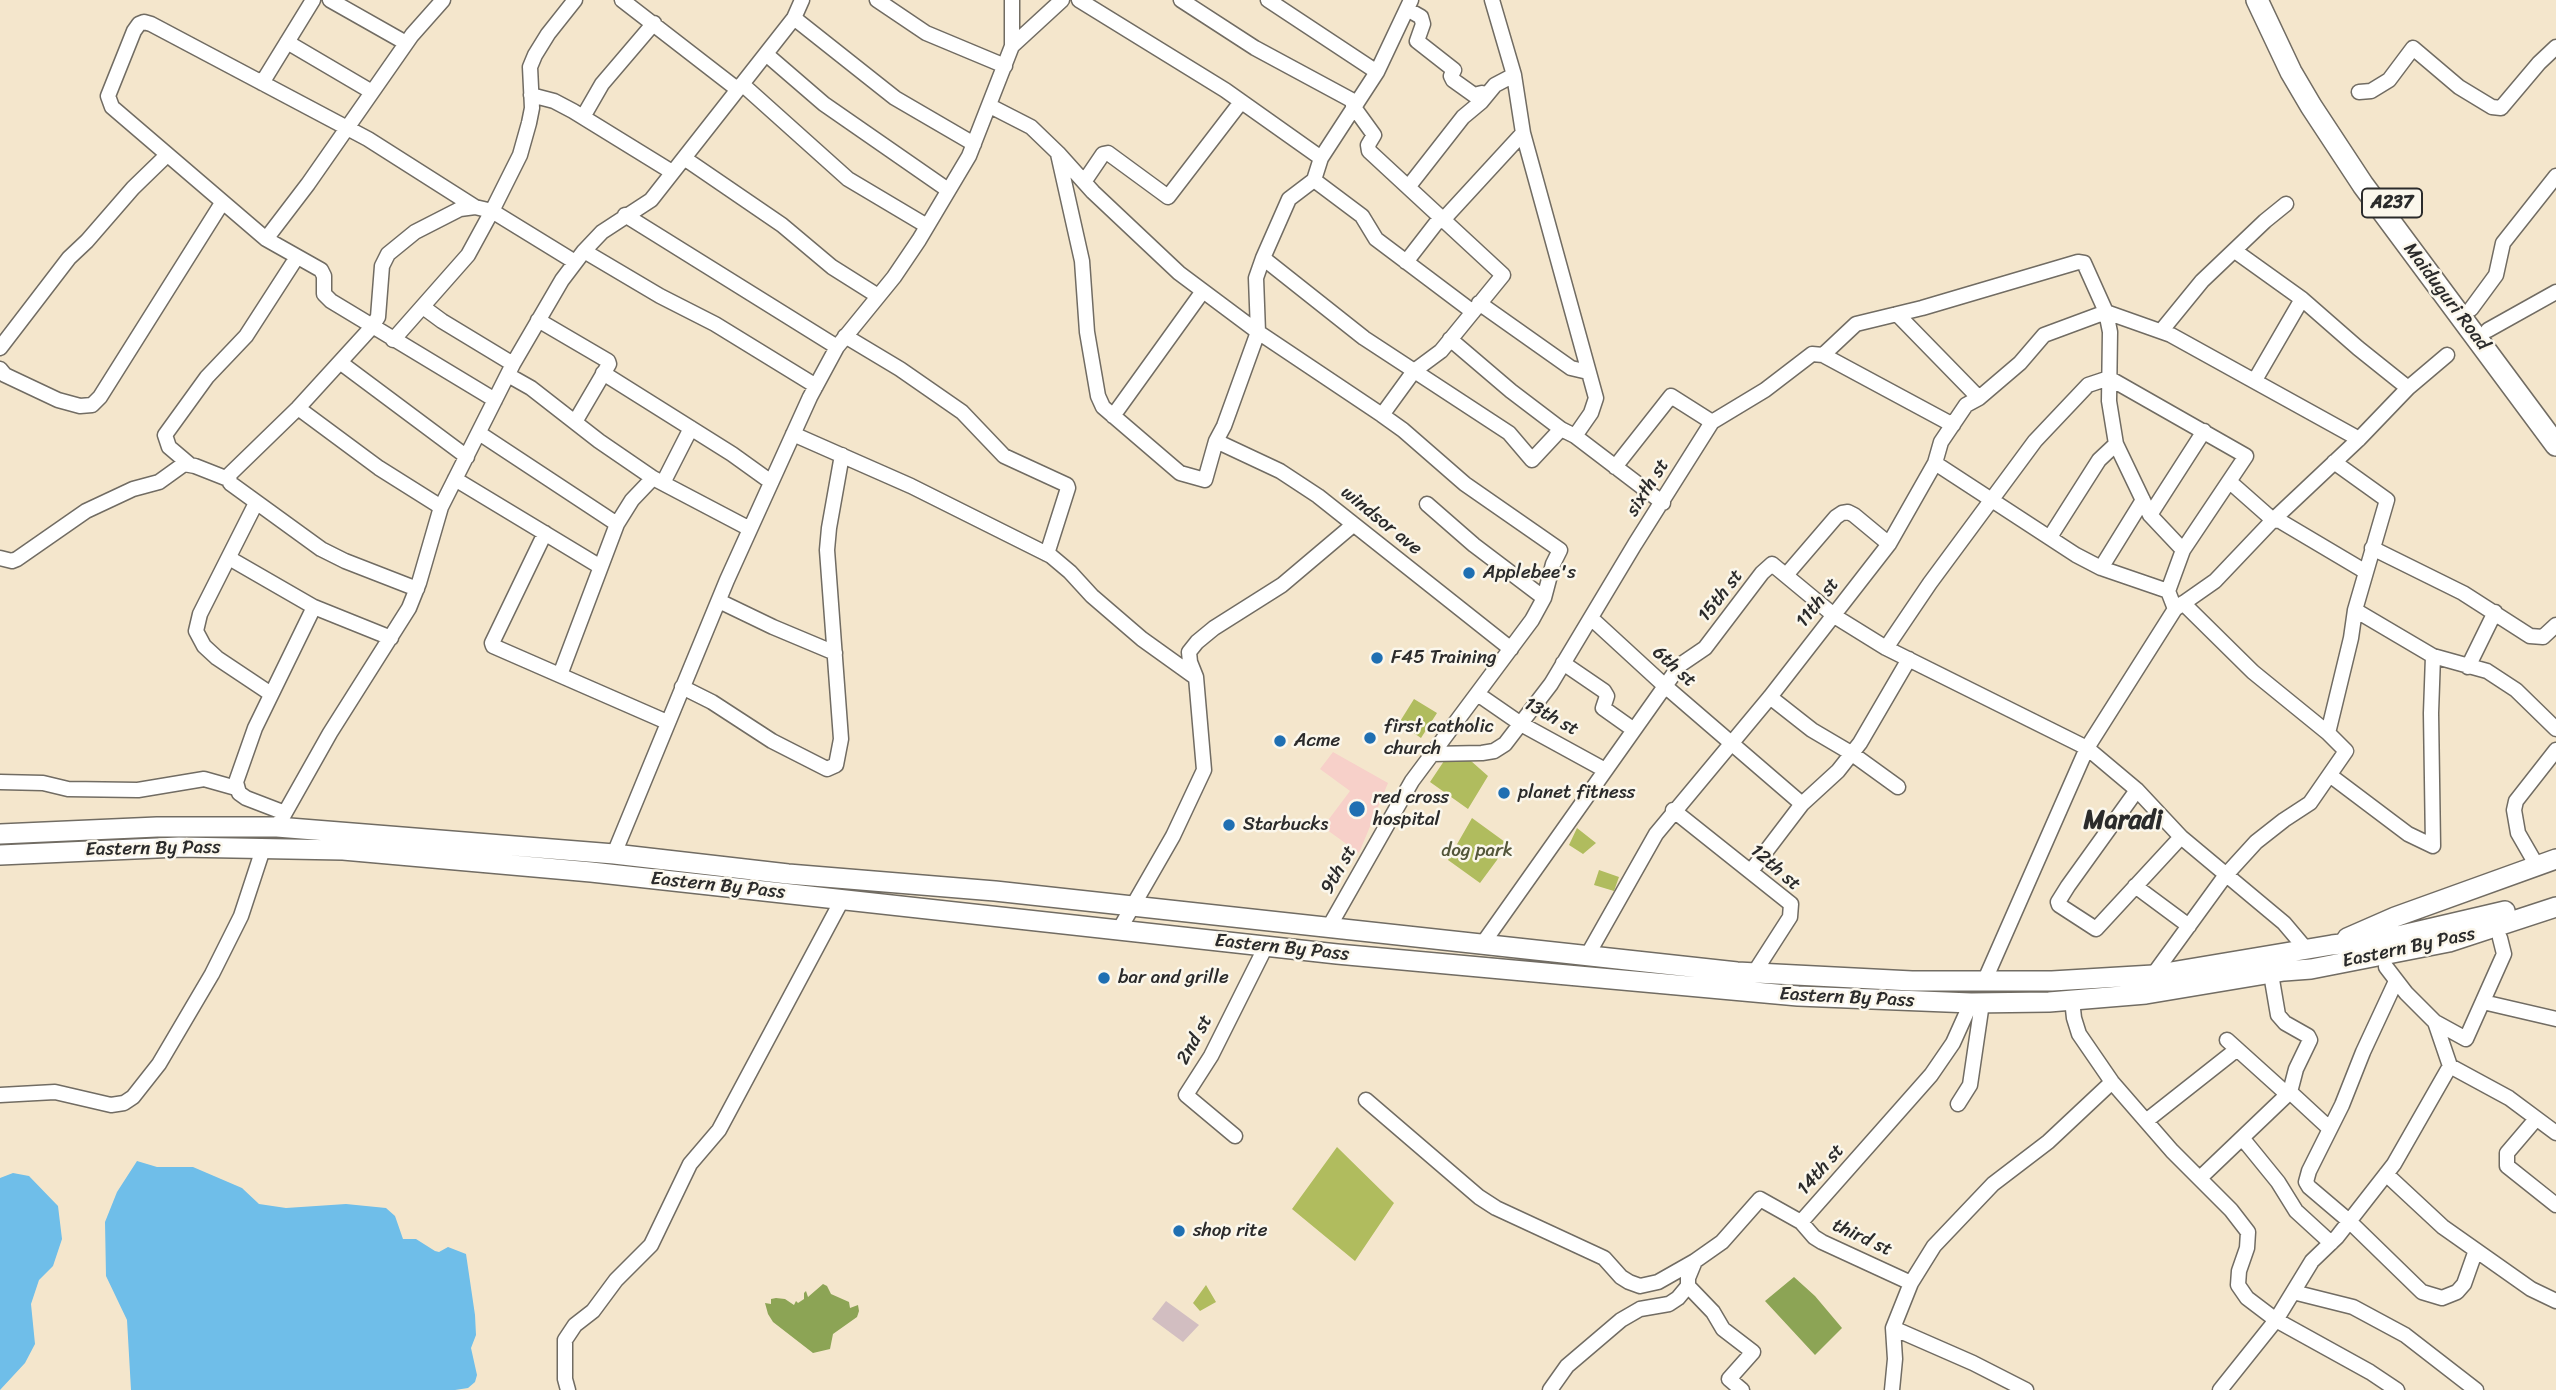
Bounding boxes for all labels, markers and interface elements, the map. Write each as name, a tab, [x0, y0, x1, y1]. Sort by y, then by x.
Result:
road number: A237	[2362, 188, 2422, 218]
street label: Maiduguri Road	[2398, 239, 2494, 355]
street label: sixth st	[1622, 455, 1674, 521]
street label: windsor ave	[1336, 481, 1426, 561]
place label: Applebee's	[1483, 562, 1576, 584]
marker: Applebee's	[1461, 565, 1477, 581]
street label: 15th st	[1694, 565, 1748, 627]
street label: 11th st	[1792, 574, 1844, 632]
street label: 6th st	[1647, 641, 1701, 693]
place label: F45 Training	[1391, 647, 1497, 669]
marker: F45 Training	[1369, 650, 1385, 666]
street label: 13th st	[1520, 693, 1582, 741]
place label: first catholic church	[1384, 716, 1494, 760]
place label: Acme	[1294, 730, 1340, 752]
marker: first catholic church	[1362, 730, 1378, 746]
marker: Acme	[1272, 733, 1288, 749]
place label: planet fitness	[1518, 782, 1635, 804]
marker: planet fitness	[1496, 785, 1512, 801]
place label: red cross hospital	[1373, 787, 1449, 831]
marker: red cross hospital	[1347, 799, 1367, 819]
district label: Maradi	[2084, 805, 2162, 837]
place label: Starbucks	[1243, 814, 1328, 836]
marker: Starbucks	[1221, 817, 1237, 833]
street label: Eastern By Pass	[85, 836, 221, 862]
park label: dog park	[1441, 840, 1513, 862]
street label: 12th st	[1745, 840, 1805, 896]
street label: 9th st	[1316, 842, 1362, 898]
street label: Eastern By Pass	[650, 868, 786, 904]
street label: Eastern By Pass	[2341, 923, 2477, 973]
street label: Eastern By Pass	[1214, 930, 1350, 966]
place label: bar and grille	[1118, 967, 1229, 989]
marker: bar and grille	[1096, 970, 1112, 986]
street label: Eastern By Pass	[1779, 983, 1915, 1013]
street label: 2nd st	[1172, 1011, 1218, 1069]
street label: 14th st	[1793, 1140, 1849, 1200]
street label: third st	[1829, 1214, 1895, 1262]
place label: shop rite	[1193, 1220, 1267, 1242]
marker: shop rite	[1171, 1223, 1187, 1239]

